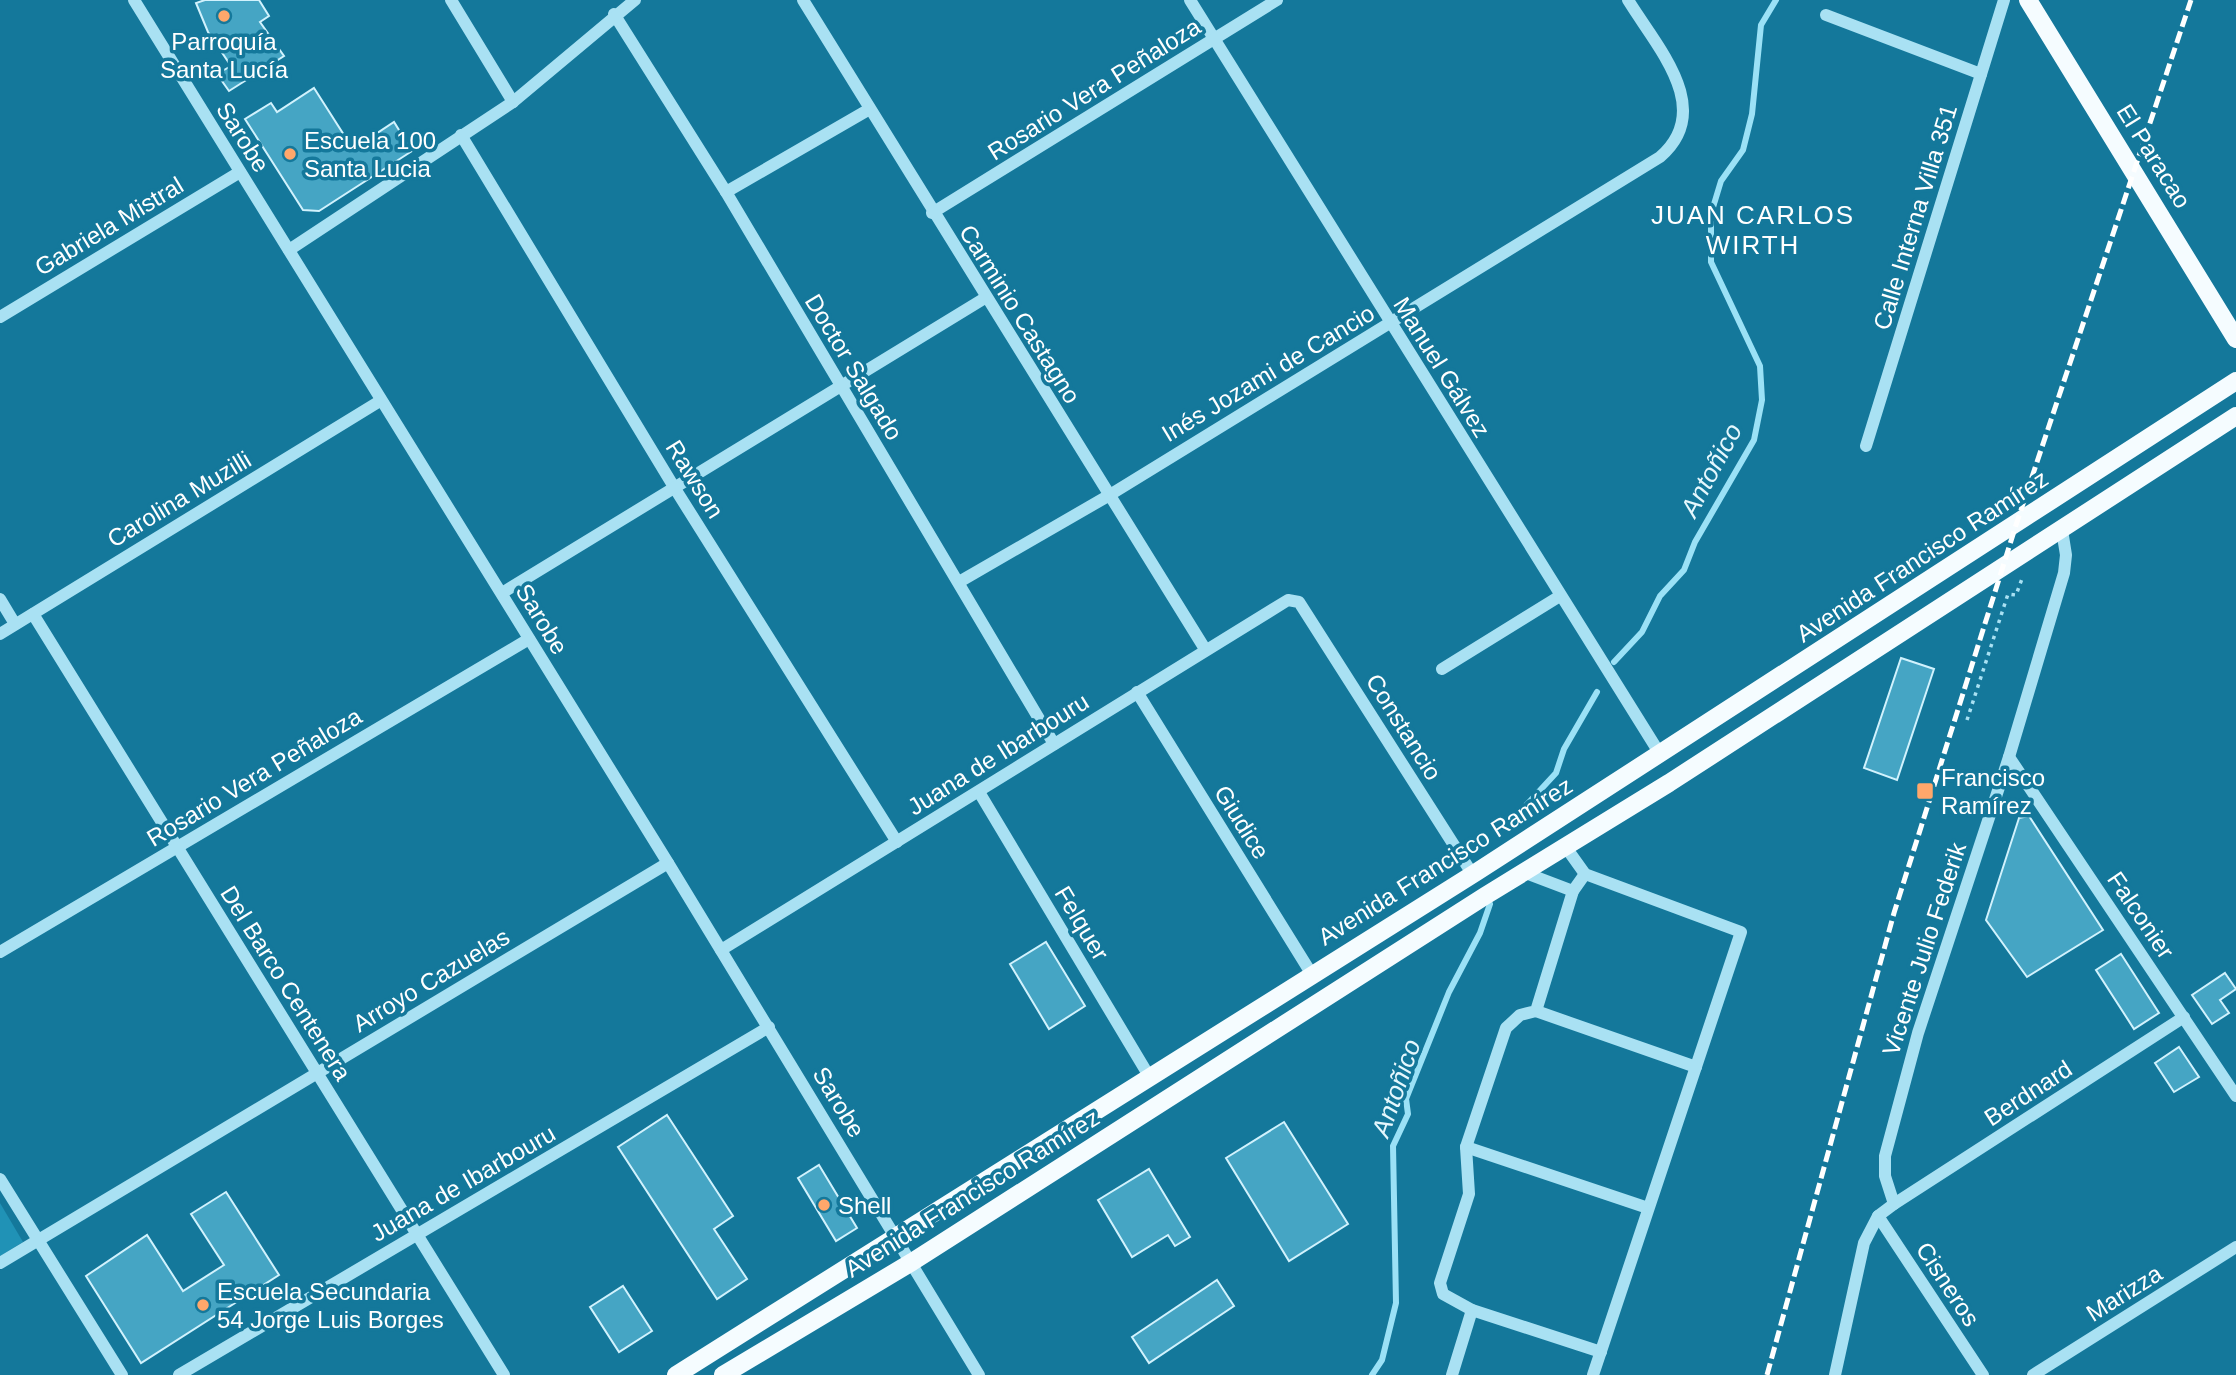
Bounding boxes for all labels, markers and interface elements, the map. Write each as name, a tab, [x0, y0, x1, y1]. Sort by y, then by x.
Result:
marker: Parroquía Santa Lucía	[216, 8, 232, 24]
street label: Rosario Vera Peñaloza	[983, 12, 1206, 165]
place label: Parroquía Santa Lucía	[160, 28, 289, 83]
street label: Sarobe	[211, 97, 275, 177]
street label: El Paracao	[2111, 99, 2197, 213]
street label: Calle Interna Villa 351	[1868, 101, 1962, 333]
place label: Escuela 100 Santa Lucia	[304, 127, 436, 182]
marker: Escuela 100 Santa Lucia	[282, 146, 298, 162]
street label: Gabriela Mistral	[30, 171, 188, 281]
district label: JUAN CARLOS WIRTH	[1651, 200, 1855, 260]
street label: Carminio Castagno	[954, 220, 1086, 408]
street label: Doctor Salgado	[800, 289, 908, 445]
street label: Manuel Gálvez	[1388, 292, 1496, 442]
street label: Inés Jozami de Cancio	[1157, 299, 1379, 447]
water label: Antoñico	[1673, 418, 1748, 523]
street label: Rawson	[661, 435, 729, 523]
street label: Carolina Muzilli	[102, 446, 256, 552]
street label: Avenida Francisco Ramírez	[1791, 465, 2053, 647]
street label: Sarobe	[510, 579, 574, 659]
street label: Constancio	[1361, 669, 1447, 785]
street label: Juana de Ibarbouru	[903, 687, 1093, 821]
street label: Rosario Vera Peñaloza	[142, 702, 367, 852]
place label: Francisco Ramírez	[1941, 764, 2045, 819]
street label: Avenida Francisco Ramírez	[1313, 772, 1577, 950]
street label: Giudice	[1209, 780, 1275, 864]
marker: Francisco Ramírez	[1915, 781, 1935, 801]
street label: Vicente Julio Federik	[1877, 838, 1972, 1059]
street label: Falconier	[2102, 867, 2180, 963]
street label: Del Barco Centenera	[215, 881, 357, 1086]
street label: Felquer	[1049, 881, 1115, 965]
street label: Arroyo Cazuelas	[348, 923, 514, 1037]
water label: Antoñico	[1365, 1035, 1427, 1143]
street label: Berdnard	[1979, 1055, 2077, 1131]
street label: Sarobe	[807, 1062, 871, 1142]
street label: Avenida Francisco Ramírez	[840, 1104, 1104, 1282]
street label: Juana de Ibarbouru	[366, 1119, 560, 1247]
place label: Shell	[838, 1192, 891, 1219]
marker: Shell	[816, 1197, 832, 1213]
street label: Cisneros	[1911, 1237, 1985, 1331]
street label: Marizza	[2081, 1259, 2167, 1327]
place label: Escuela Secundaria 54 Jorge Luis Borges	[217, 1278, 444, 1333]
marker: Escuela Secundaria 54 Jorge Luis Borges	[195, 1297, 211, 1313]

